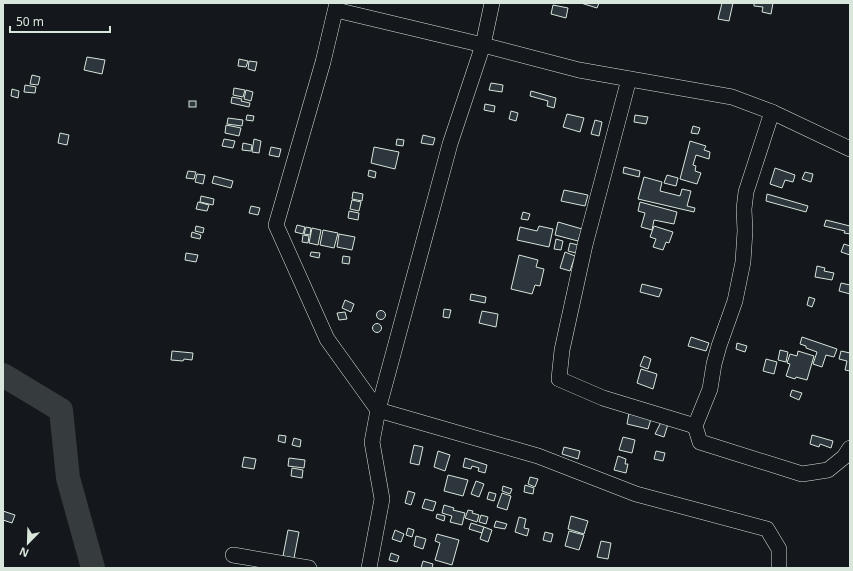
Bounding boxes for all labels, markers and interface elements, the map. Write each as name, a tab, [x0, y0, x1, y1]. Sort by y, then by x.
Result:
scale bar	[10, 8, 110, 34]
text: 50 m	[16, 13, 44, 30]
north arrow	[8, 523, 48, 563]
text: N	[17, 544, 31, 561]

